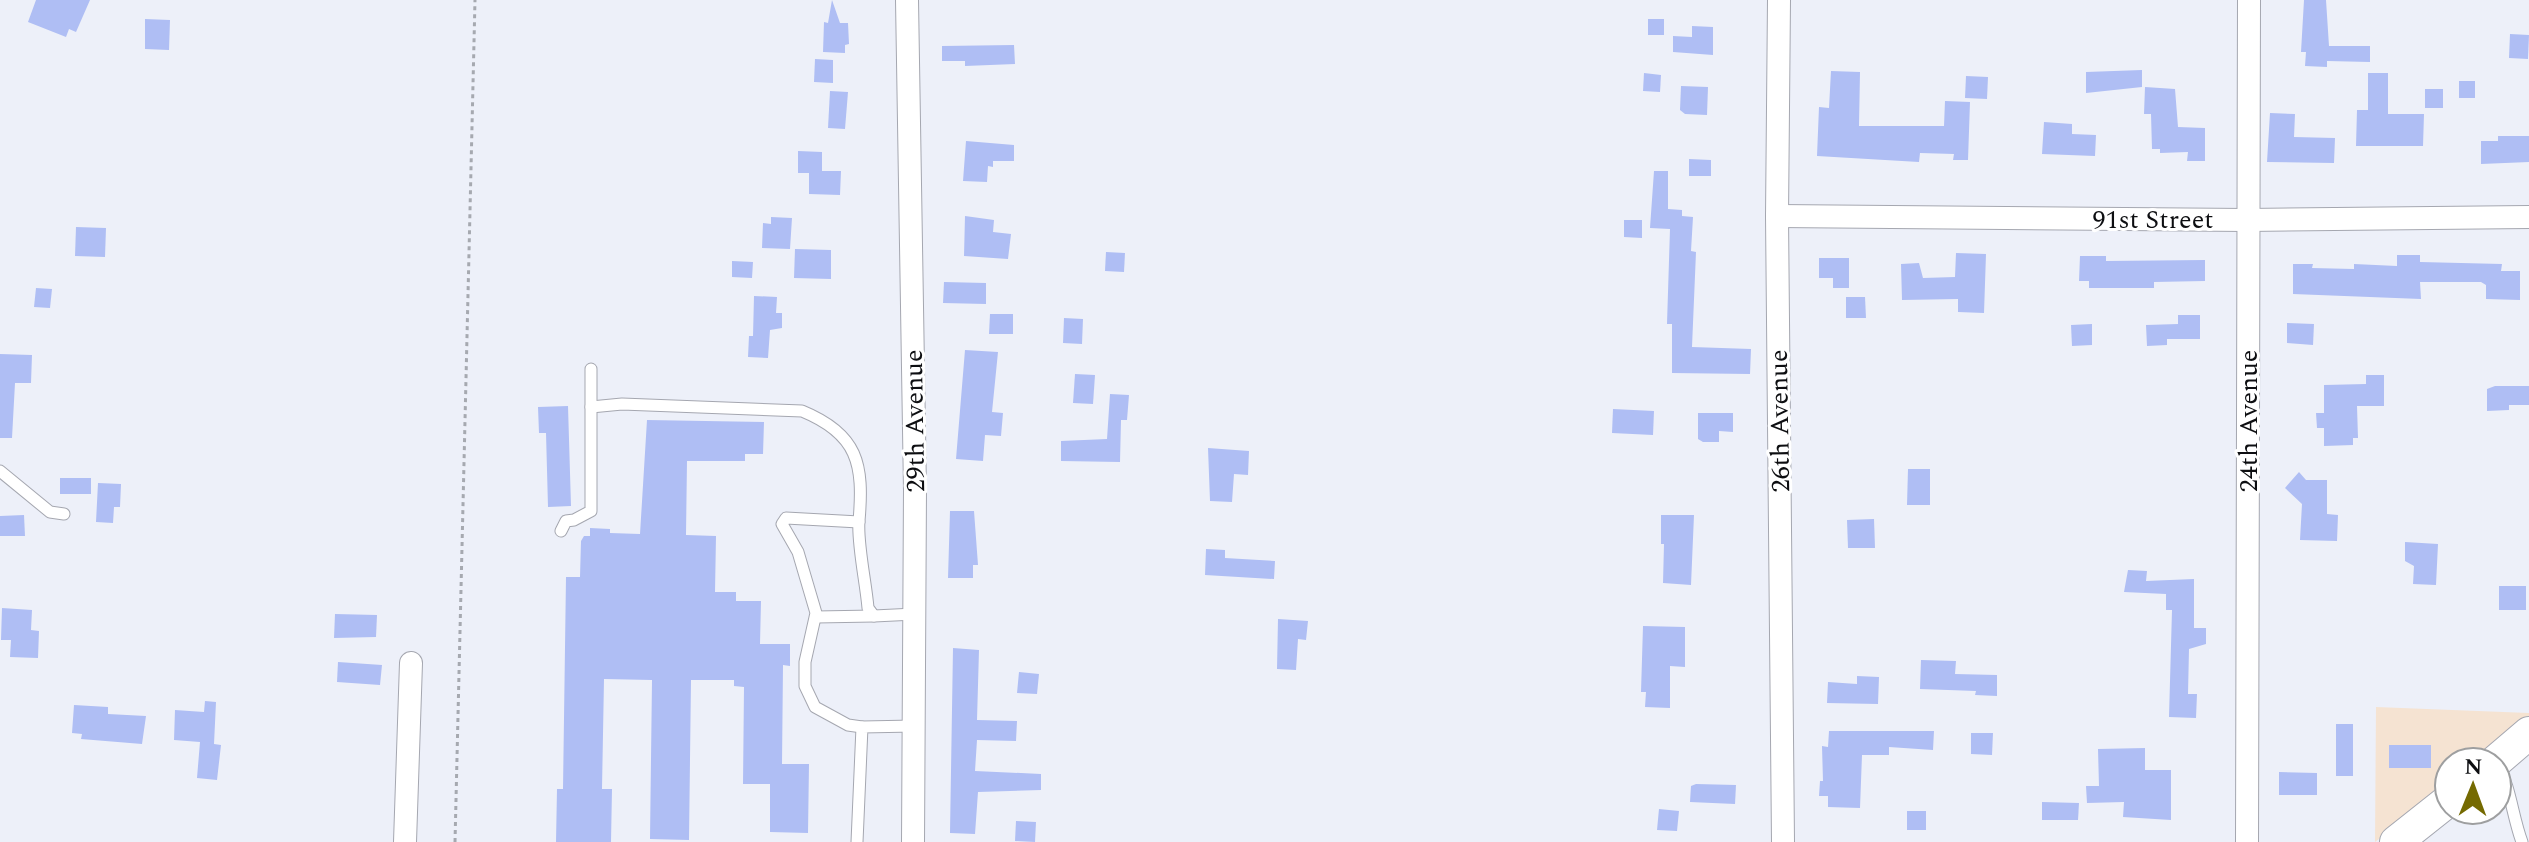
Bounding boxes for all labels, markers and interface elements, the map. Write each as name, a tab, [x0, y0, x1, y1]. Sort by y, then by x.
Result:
street label: 91st Street	[2093, 200, 2213, 240]
street label: 29th Avenue	[894, 349, 936, 493]
street label: 26th Avenue	[1759, 349, 1801, 493]
street label: 24th Avenue	[2229, 350, 2269, 492]
north arrow	[2433, 746, 2513, 826]
text: N	[2464, 751, 2483, 784]

